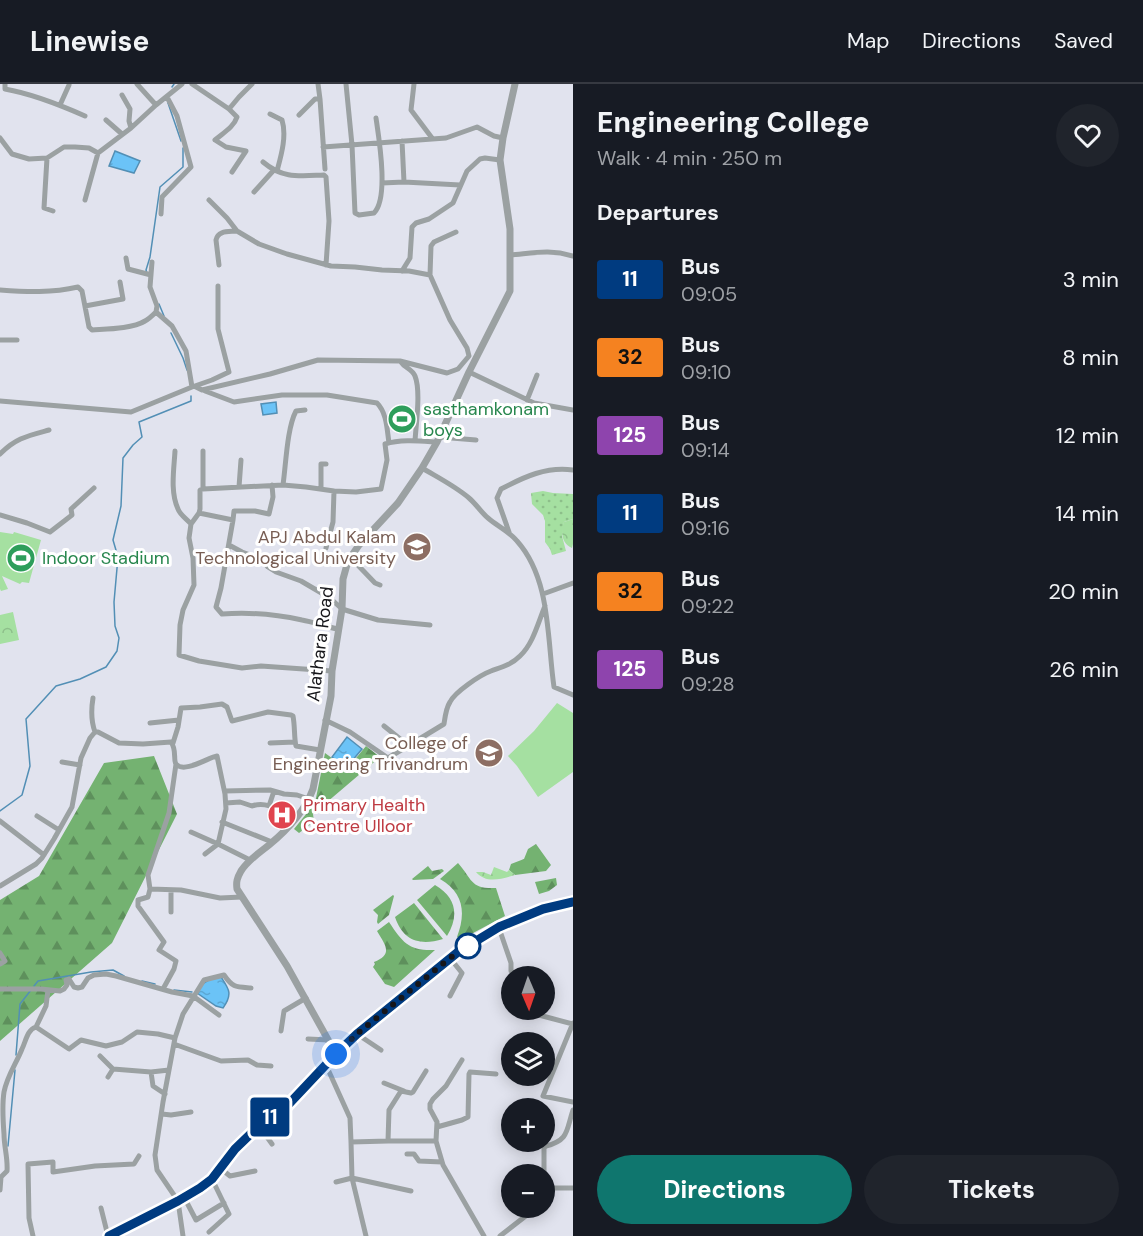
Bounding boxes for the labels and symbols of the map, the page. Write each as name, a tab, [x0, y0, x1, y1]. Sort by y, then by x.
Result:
place label: sasthamkonam boys	[423, 397, 549, 442]
sports icon: sasthamkonam boys	[386, 403, 418, 435]
place label: APJ Abdul Kalam Technological University	[195, 525, 396, 570]
school or university icon: APJ Abdul Kalam Technological University	[401, 531, 433, 563]
sports icon: Indoor Stadium	[5, 542, 37, 574]
place label: Indoor Stadium	[42, 546, 170, 570]
street label: Alathara Road	[301, 585, 339, 703]
place label: College of Engineering Trivandrum	[273, 731, 468, 776]
school or university icon: College of Engineering Trivandrum	[473, 737, 505, 769]
place label: Primary Health Centre Ulloor	[303, 793, 425, 838]
hospital icon: Primary Health Centre Ulloor	[266, 799, 298, 831]
unlabelled marker	[455, 933, 481, 959]
north arrow	[501, 966, 555, 1020]
your location	[321, 1039, 351, 1069]
line badge: 11	[243, 1098, 297, 1136]

